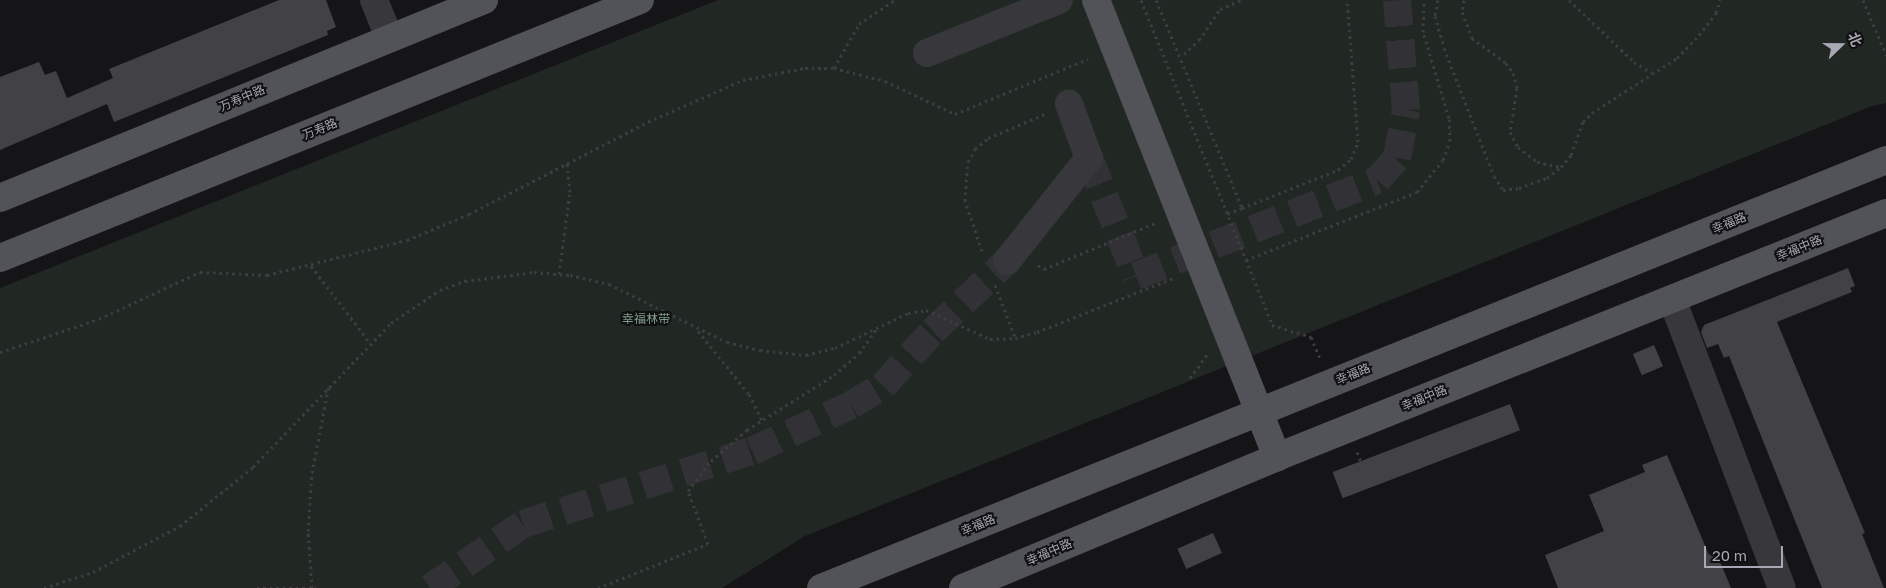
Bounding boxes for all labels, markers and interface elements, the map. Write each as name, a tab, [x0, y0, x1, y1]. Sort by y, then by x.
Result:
north arrow	[1816, 20, 1866, 70]
text: 北	[1845, 30, 1866, 49]
street label: 万寿中路	[217, 82, 267, 114]
street label: 万寿路	[301, 116, 339, 142]
street label: 幸福路	[1710, 210, 1748, 236]
street label: 幸福中路	[1774, 232, 1824, 264]
park label: 幸福林带	[622, 312, 670, 326]
street label: 幸福路	[1334, 361, 1372, 387]
street label: 幸福中路	[1399, 382, 1449, 414]
street label: 幸福路	[959, 512, 997, 538]
street label: 幸福中路	[1024, 536, 1074, 568]
scale bar	[1706, 536, 1785, 568]
text: 20 m	[1712, 546, 1747, 564]

